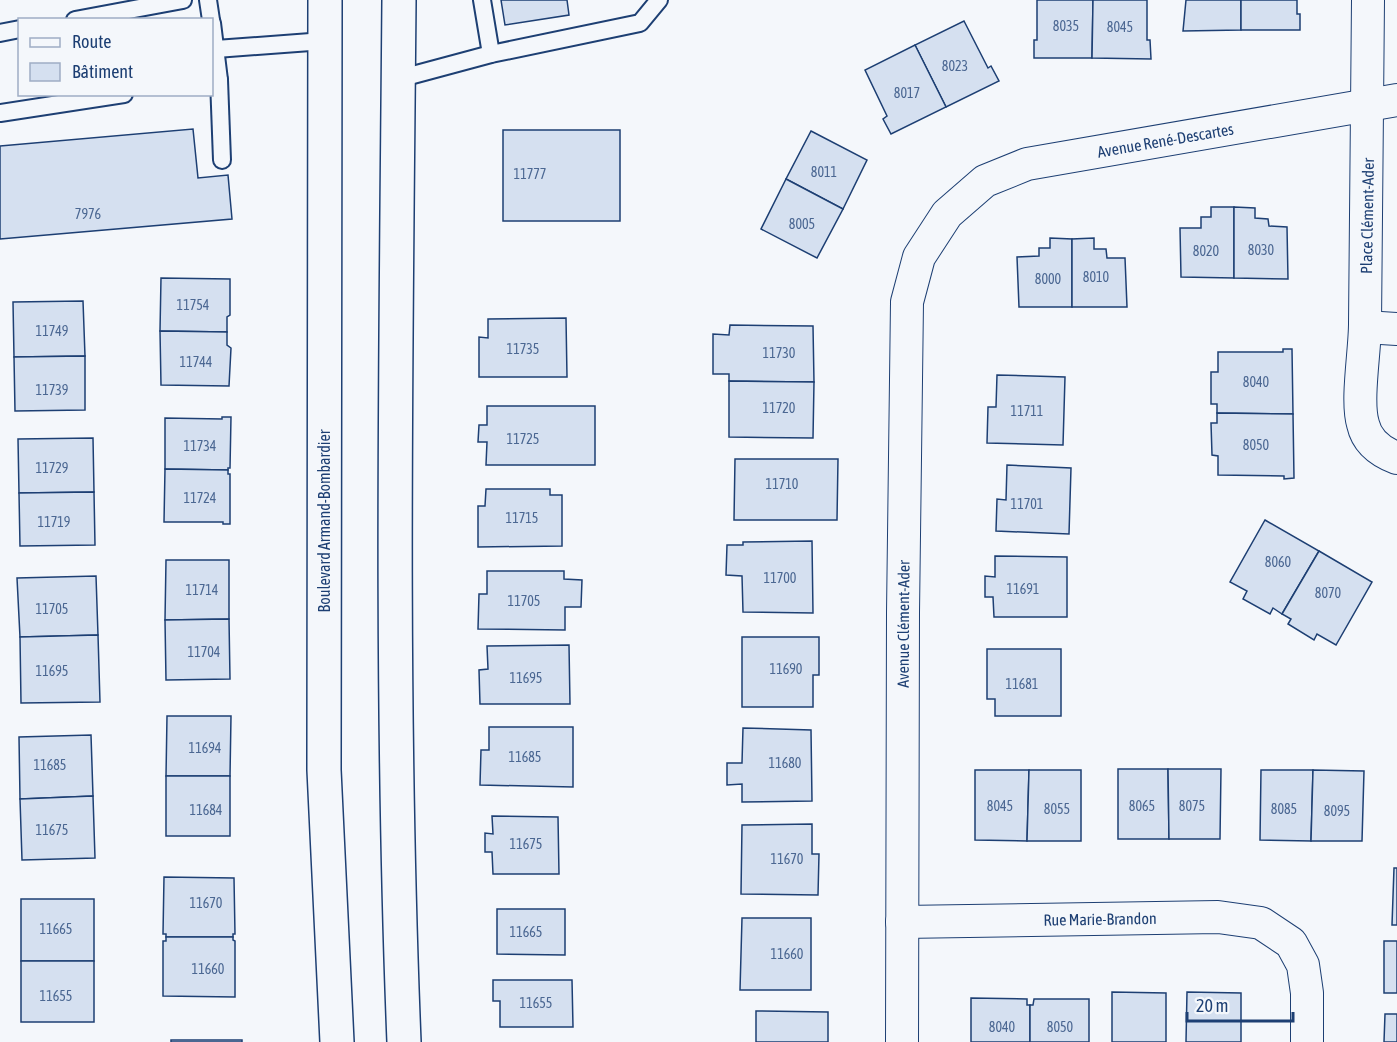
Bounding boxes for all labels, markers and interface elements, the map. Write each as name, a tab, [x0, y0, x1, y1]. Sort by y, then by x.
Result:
legend	[18, 18, 213, 96]
house number: 8035	[1053, 18, 1079, 34]
house number: 8045	[1107, 19, 1133, 35]
text: Route	[72, 31, 111, 52]
house number: 8023	[942, 58, 968, 74]
text: Bâtiment	[72, 61, 133, 82]
house number: 8017	[894, 85, 920, 101]
street label: Avenue René-Descartes	[1096, 119, 1235, 161]
street label: Place Clément-Ader	[1357, 158, 1377, 274]
house number: 8011	[811, 164, 837, 180]
house number: 11777	[514, 166, 546, 182]
house number: 7976	[75, 206, 102, 222]
house number: 8005	[789, 216, 815, 232]
house number: 8030	[1248, 242, 1275, 258]
house number: 8020	[1193, 243, 1220, 259]
house number: 8010	[1083, 269, 1110, 285]
house number: 8000	[1035, 271, 1062, 287]
house number: 11754	[177, 297, 210, 313]
house number: 11749	[36, 323, 68, 339]
house number: 11735	[507, 341, 539, 357]
house number: 11730	[763, 345, 796, 361]
house number: 11744	[180, 354, 213, 370]
house number: 8040	[1243, 374, 1270, 390]
house number: 11739	[36, 382, 68, 398]
house number: 11720	[763, 400, 796, 416]
house number: 11711	[1011, 403, 1043, 419]
street label: Boulevard Armand-Bombardier	[315, 429, 333, 612]
house number: 11725	[507, 431, 539, 447]
house number: 8050	[1243, 437, 1270, 453]
house number: 11734	[184, 438, 217, 454]
house number: 11729	[36, 460, 68, 476]
house number: 11710	[766, 476, 799, 492]
house number: 11724	[184, 490, 217, 506]
house number: 11701	[1011, 496, 1043, 512]
house number: 11715	[506, 510, 538, 526]
house number: 11719	[38, 514, 70, 530]
house number: 8060	[1265, 554, 1292, 570]
street label: Avenue Clément-Ader	[894, 560, 913, 688]
house number: 11700	[764, 570, 797, 586]
house number: 11691	[1007, 581, 1039, 597]
house number: 11714	[186, 582, 219, 598]
house number: 8070	[1315, 585, 1342, 601]
house number: 11705	[508, 593, 540, 609]
house number: 11705	[36, 601, 68, 617]
house number: 11704	[188, 644, 221, 660]
house number: 11690	[770, 661, 803, 677]
house number: 11695	[36, 663, 68, 679]
house number: 11695	[510, 670, 542, 686]
house number: 11681	[1006, 676, 1038, 692]
house number: 11694	[189, 740, 222, 756]
house number: 11685	[509, 749, 541, 765]
house number: 11680	[769, 755, 802, 771]
house number: 11685	[34, 757, 66, 773]
house number: 8045	[987, 798, 1013, 814]
house number: 8065	[1129, 798, 1155, 814]
house number: 8075	[1179, 798, 1205, 814]
house number: 8055	[1044, 801, 1070, 817]
house number: 8085	[1271, 801, 1297, 817]
house number: 11684	[190, 802, 223, 818]
house number: 8095	[1324, 803, 1350, 819]
house number: 11675	[36, 822, 68, 838]
house number: 11675	[510, 836, 542, 852]
house number: 11670	[771, 851, 804, 867]
house number: 11670	[190, 895, 223, 911]
street label: Rue Marie-Brandon	[1043, 909, 1157, 929]
house number: 11665	[40, 921, 72, 937]
house number: 11665	[510, 924, 542, 940]
house number: 11660	[771, 946, 804, 962]
house number: 11660	[192, 961, 225, 977]
scale bar	[1187, 985, 1294, 1023]
house number: 11655	[40, 988, 72, 1004]
house number: 11655	[520, 995, 552, 1011]
text: 20 m	[1196, 995, 1228, 1016]
house number: 8040	[989, 1019, 1016, 1035]
house number: 8050	[1047, 1019, 1074, 1035]

